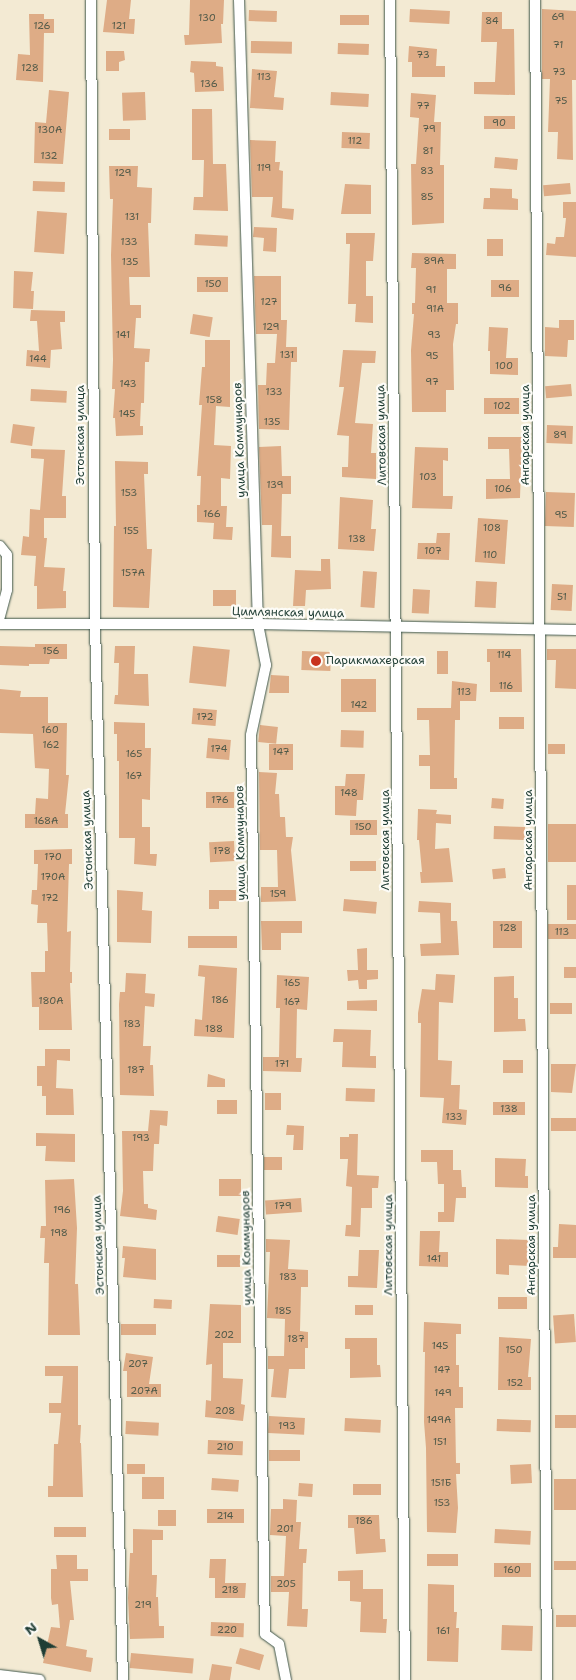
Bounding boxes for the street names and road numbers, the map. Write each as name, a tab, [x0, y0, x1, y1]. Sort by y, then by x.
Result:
street label: улица Коммунаров	[231, 382, 249, 498]
street label: Литовская улица	[374, 384, 390, 486]
street label: Эстонская улица	[74, 385, 88, 485]
street label: Ангарская улица	[519, 385, 533, 485]
street label: Цимлянская улица	[232, 605, 344, 621]
street label: улица Коммунаров	[233, 785, 249, 901]
street label: Литовская улица	[379, 789, 393, 891]
street label: Эстонская улица	[79, 790, 97, 890]
street label: Ангарская улица	[522, 790, 536, 890]
street label: улица Коммунаров	[239, 1190, 255, 1306]
street label: Литовская улица	[382, 1194, 396, 1296]
street label: Эстонская улица	[90, 1195, 108, 1295]
street label: Ангарская улица	[525, 1195, 539, 1295]

